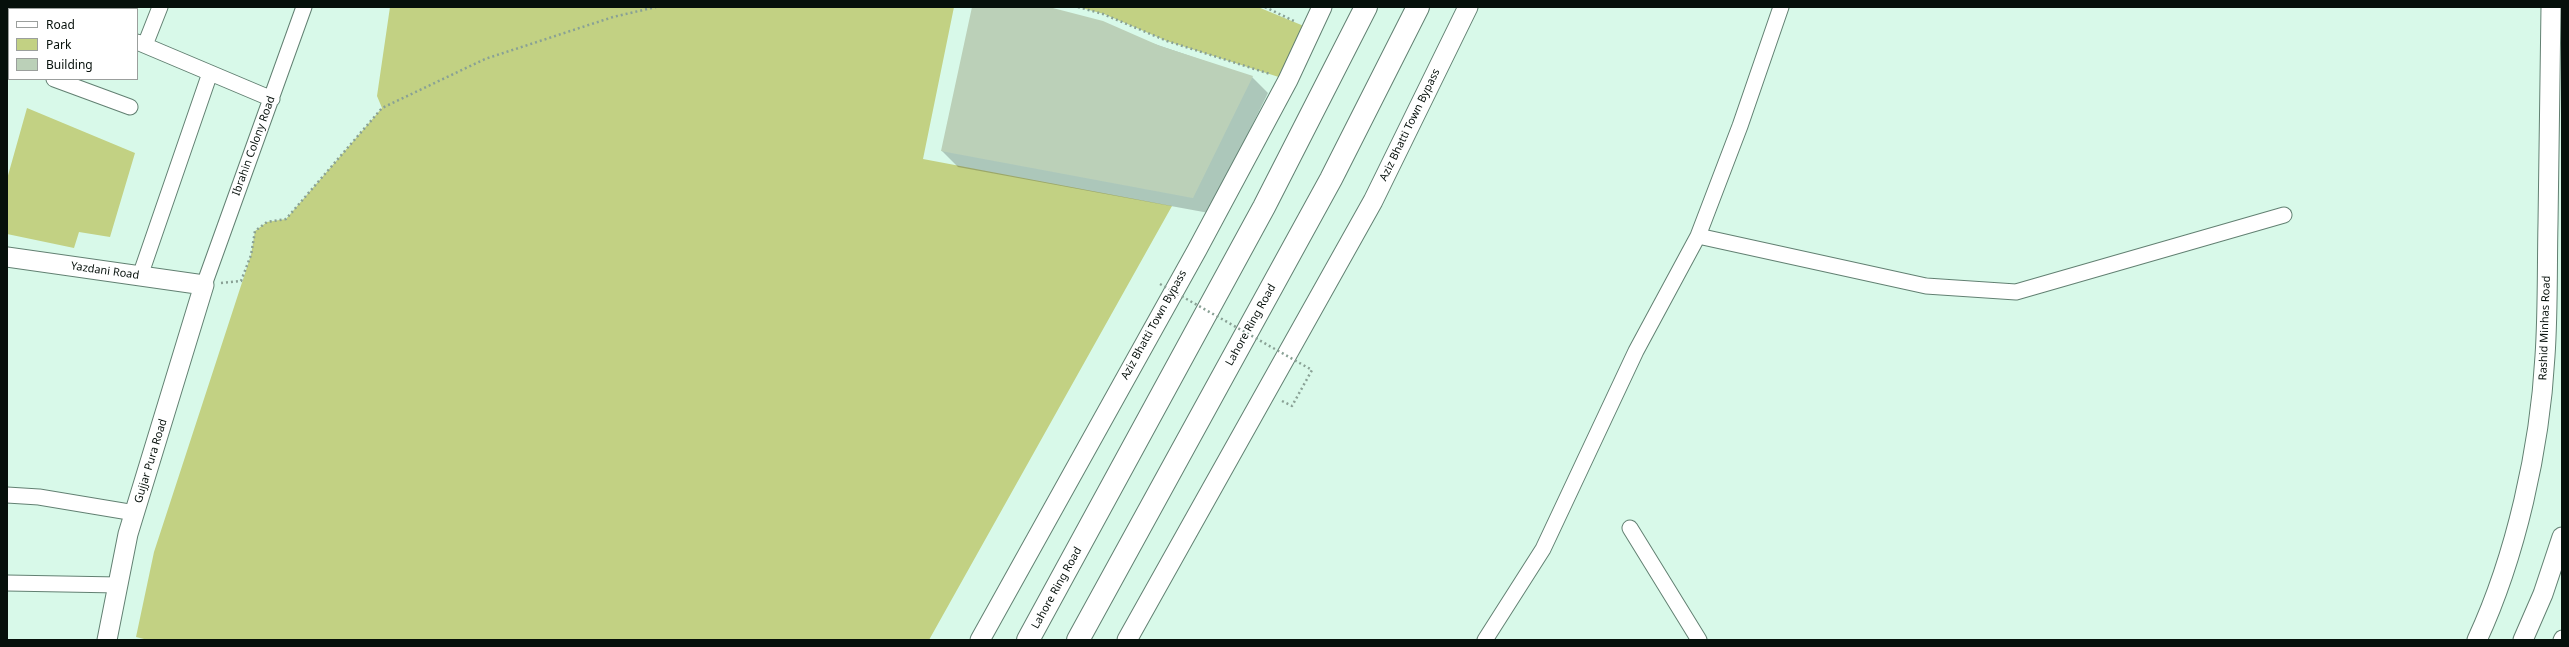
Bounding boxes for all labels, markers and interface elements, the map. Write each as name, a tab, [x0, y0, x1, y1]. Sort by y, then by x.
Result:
legend	[8, 8, 138, 80]
text: Road	[46, 16, 75, 33]
text: Park	[46, 36, 71, 53]
text: Building	[46, 56, 93, 73]
street label: Aziz Bhatti Town Bypass	[1377, 67, 1443, 183]
street label: Ibrahin Colony Road	[230, 94, 278, 198]
street label: Yazdani Road	[70, 260, 140, 282]
street label: Aziz Bhatti Town Bypass	[1118, 268, 1190, 382]
street label: Rashid Minhas Road	[2537, 275, 2553, 381]
street label: Lahore Ring Road	[1223, 282, 1279, 368]
street label: Gujjar Pura Road	[132, 417, 170, 505]
street label: Lahore Ring Road	[1029, 545, 1085, 631]

